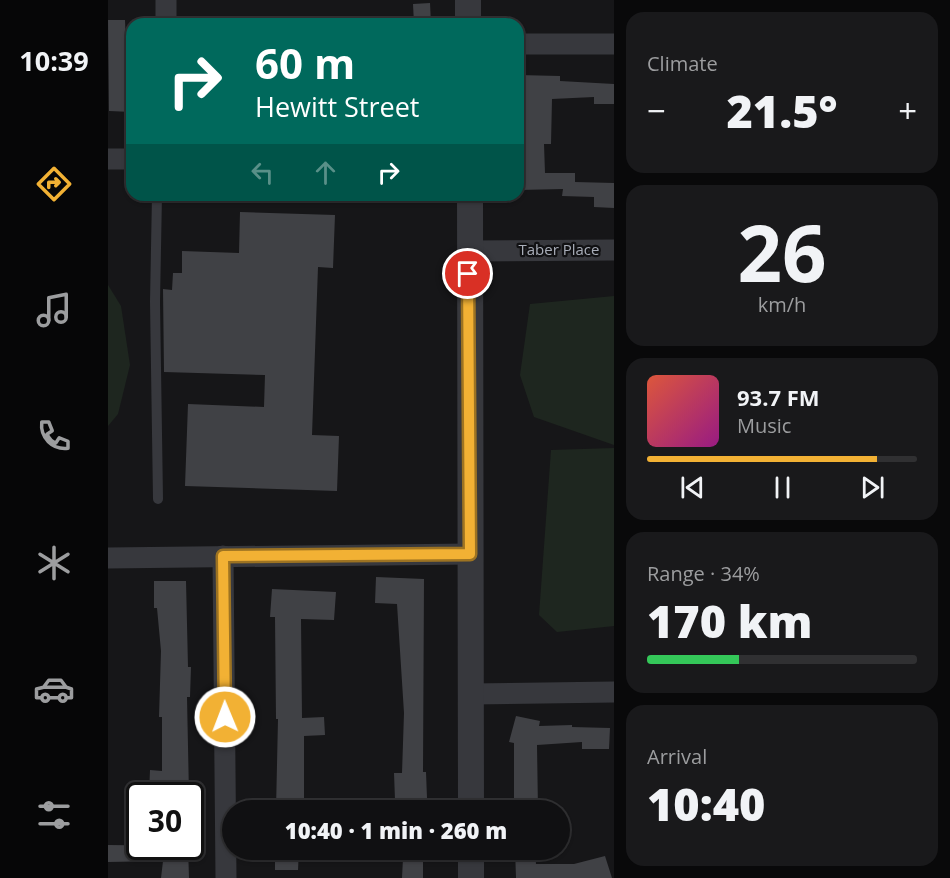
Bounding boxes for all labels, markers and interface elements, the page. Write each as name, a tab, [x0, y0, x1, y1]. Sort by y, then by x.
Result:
text: 60 m	[255, 34, 355, 91]
text: 10:39	[19, 42, 89, 79]
icon: right	[156, 42, 234, 120]
text: Climate	[647, 50, 718, 77]
text: 21.5°	[726, 80, 838, 141]
text: Hewitt Street	[255, 88, 419, 125]
text: −	[647, 88, 666, 133]
text: +	[898, 88, 917, 133]
icon: left	[246, 156, 279, 189]
icon: ahead	[309, 156, 342, 189]
icon: right	[372, 156, 405, 189]
icon: directions	[33, 163, 75, 205]
text: 26	[737, 199, 827, 305]
street label: Taber Place	[519, 239, 599, 259]
pin	[442, 248, 493, 299]
icon: arrive	[451, 257, 484, 290]
icon: music	[33, 289, 75, 331]
text: km/h	[758, 291, 806, 318]
text: 93.7 FM	[737, 382, 820, 412]
text: Music	[737, 412, 791, 439]
icon: phone	[33, 415, 75, 457]
icon: previous	[676, 471, 709, 504]
icon: pause	[766, 471, 799, 504]
icon: next	[856, 471, 889, 504]
icon: climate	[33, 542, 75, 584]
text: Range · 34%	[647, 560, 760, 587]
text: 170 km	[647, 590, 812, 651]
icon: car	[33, 668, 75, 710]
position arrow	[193, 685, 257, 749]
text: Arrival	[647, 743, 707, 770]
text: 10:40	[647, 773, 765, 834]
speed limit sign: 30	[126, 782, 204, 860]
icon: filters	[33, 794, 75, 836]
text: 10:40 · 1 min · 260 m	[285, 815, 507, 845]

